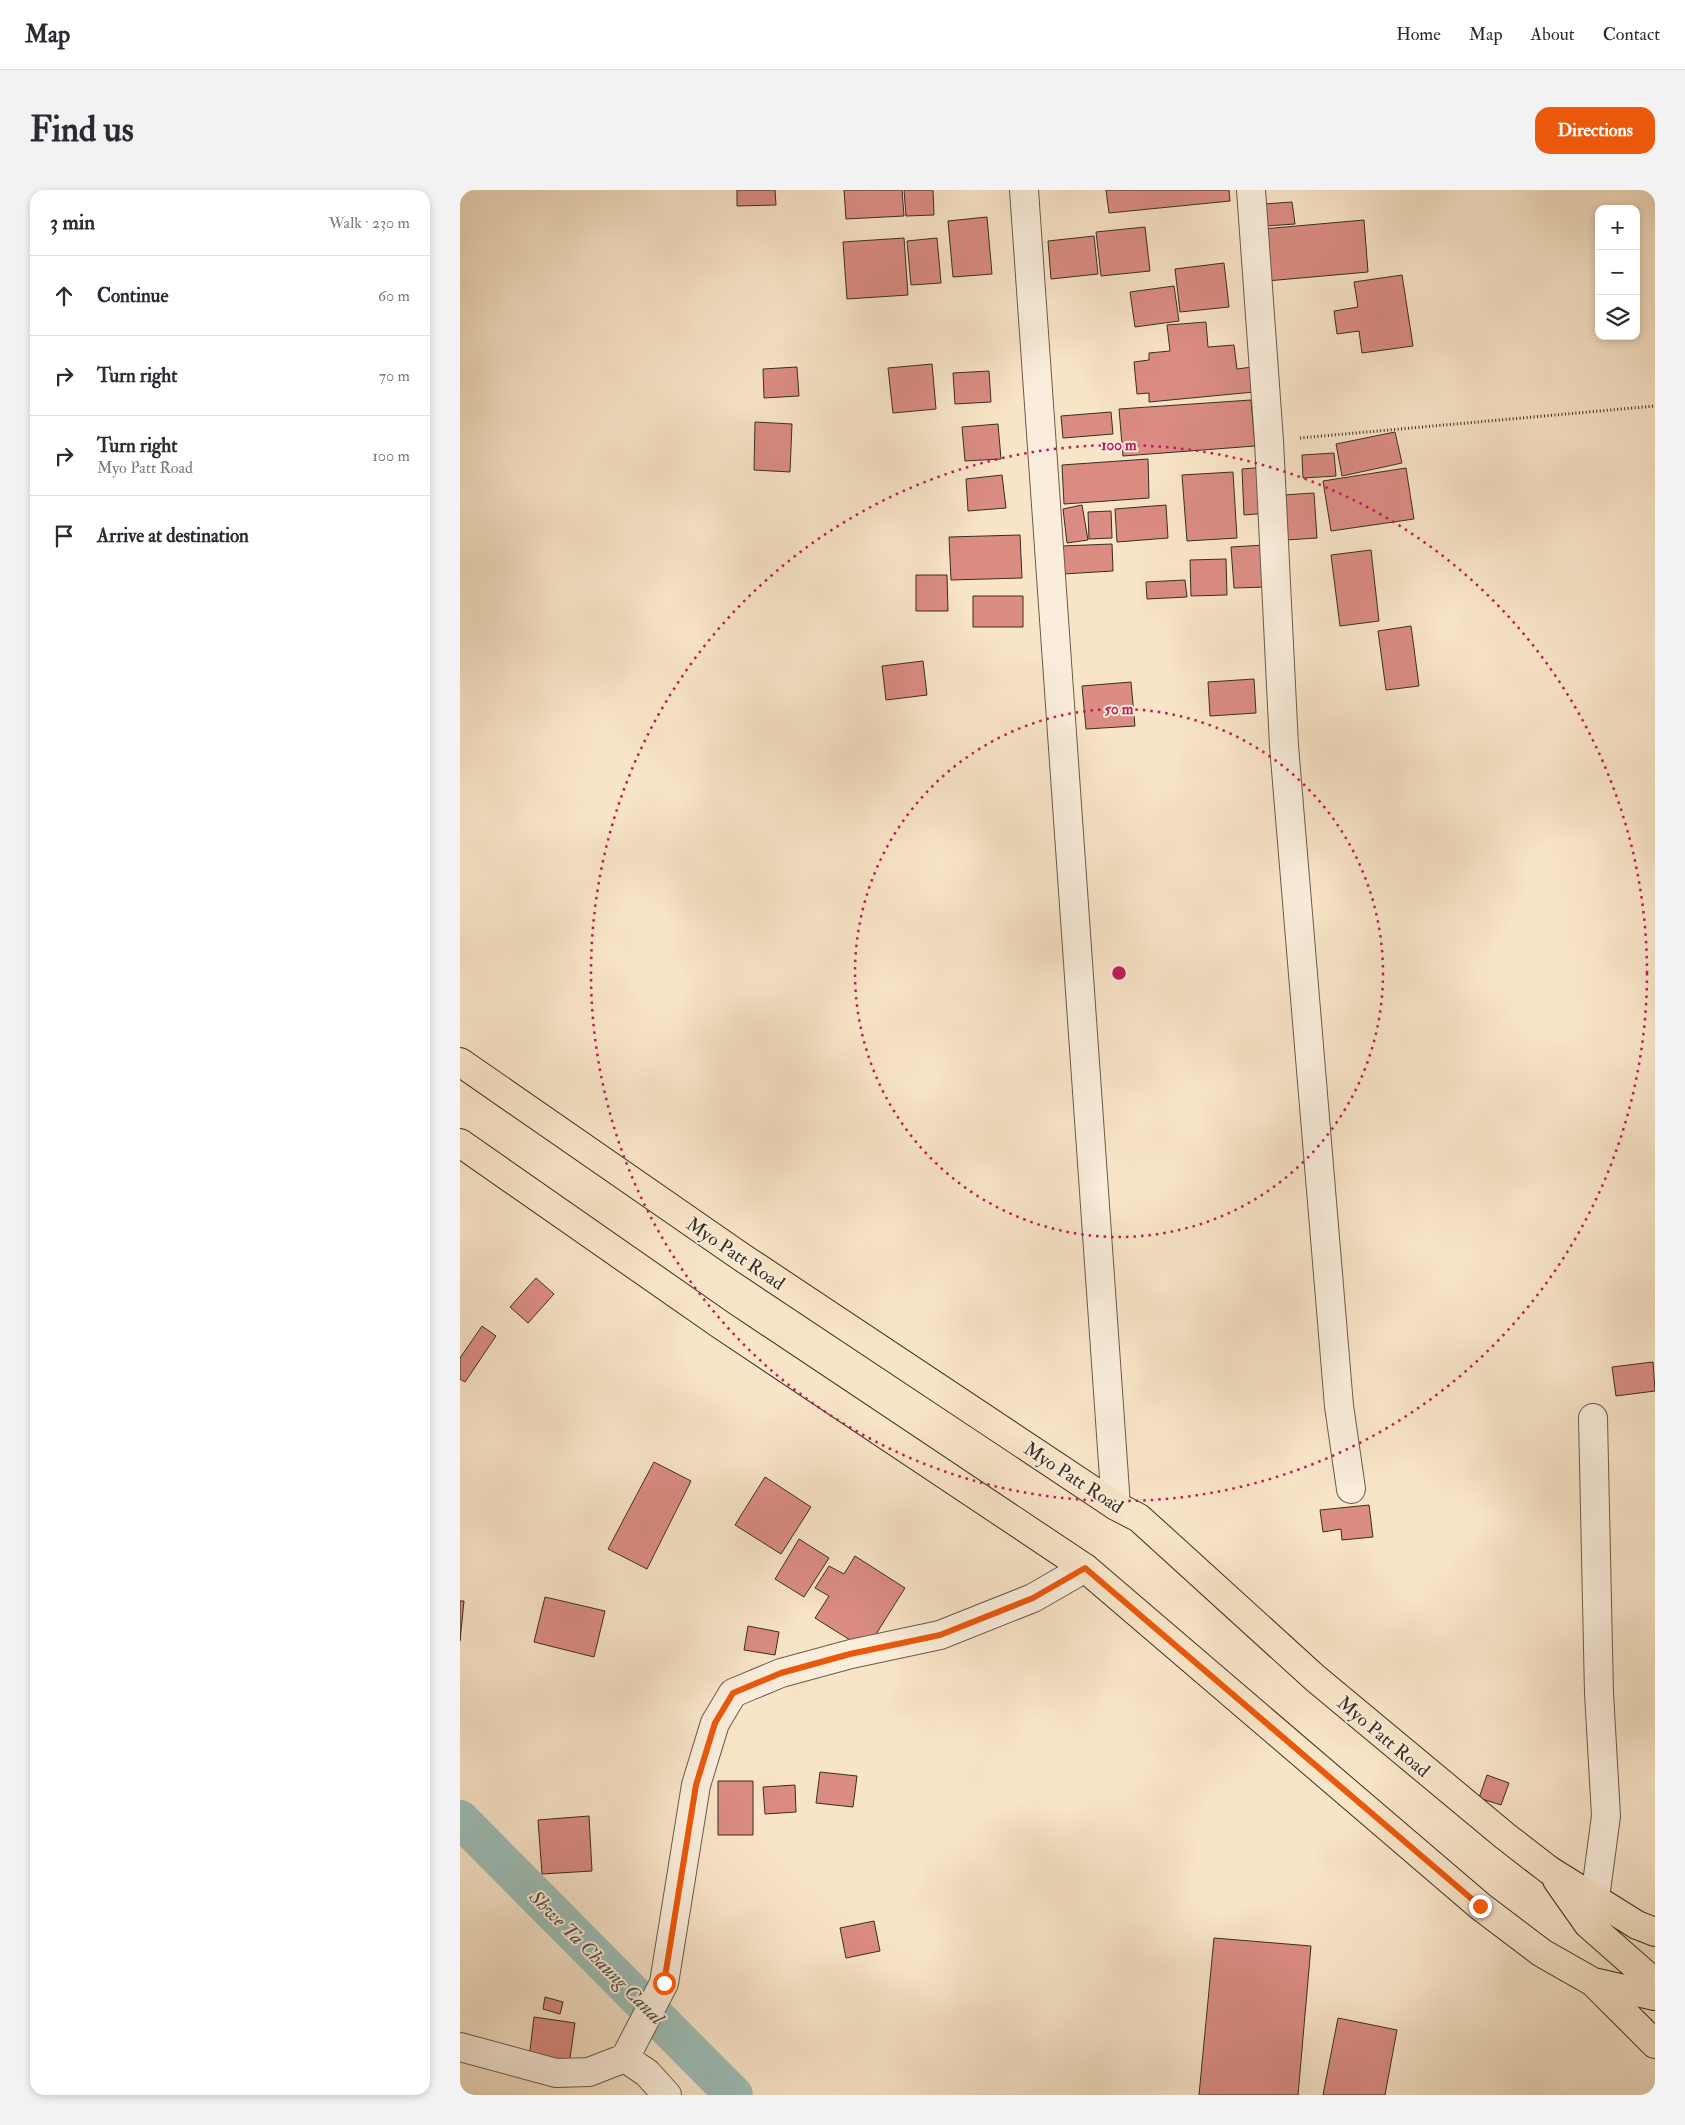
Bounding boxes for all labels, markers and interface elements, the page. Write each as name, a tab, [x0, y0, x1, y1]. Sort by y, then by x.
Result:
text: Map	[25, 19, 70, 50]
text: Home	[1396, 23, 1441, 46]
text: Map	[1469, 23, 1503, 46]
text: About	[1531, 23, 1575, 46]
text: Contact	[1603, 23, 1660, 46]
button: Directions	[1535, 107, 1655, 154]
text: Find us	[30, 108, 134, 152]
map controls	[1595, 205, 1640, 340]
button: +	[1595, 205, 1640, 250]
text: 3 min	[50, 209, 95, 236]
text: Walk · 230 m	[329, 213, 410, 233]
button: −	[1595, 250, 1640, 295]
icon: ahead	[50, 282, 78, 310]
text: Continue	[97, 284, 168, 308]
text: 60 m	[378, 286, 410, 306]
button: layers	[1595, 295, 1640, 340]
icon: right	[50, 362, 78, 390]
text: Turn right	[97, 364, 177, 388]
text: 70 m	[379, 366, 410, 386]
text: Turn right	[97, 434, 177, 458]
text: 100 m	[1101, 436, 1137, 455]
icon: right	[50, 442, 78, 470]
text: 100 m	[372, 446, 410, 466]
text: Myo Patt Road	[97, 458, 193, 478]
icon: arrive	[50, 522, 78, 550]
text: Arrive at destination	[97, 524, 249, 548]
text: 50 m	[1105, 700, 1134, 719]
centre of rings	[1110, 964, 1128, 982]
street label: Myo Patt Road	[682, 1212, 790, 1296]
street label: Myo Patt Road	[1019, 1437, 1128, 1519]
street label: Myo Patt Road	[1332, 1691, 1435, 1783]
water label: Shwe Ta Chaung Canal	[523, 1884, 671, 2032]
route end	[1469, 1895, 1492, 1918]
route start	[653, 1972, 676, 1995]

